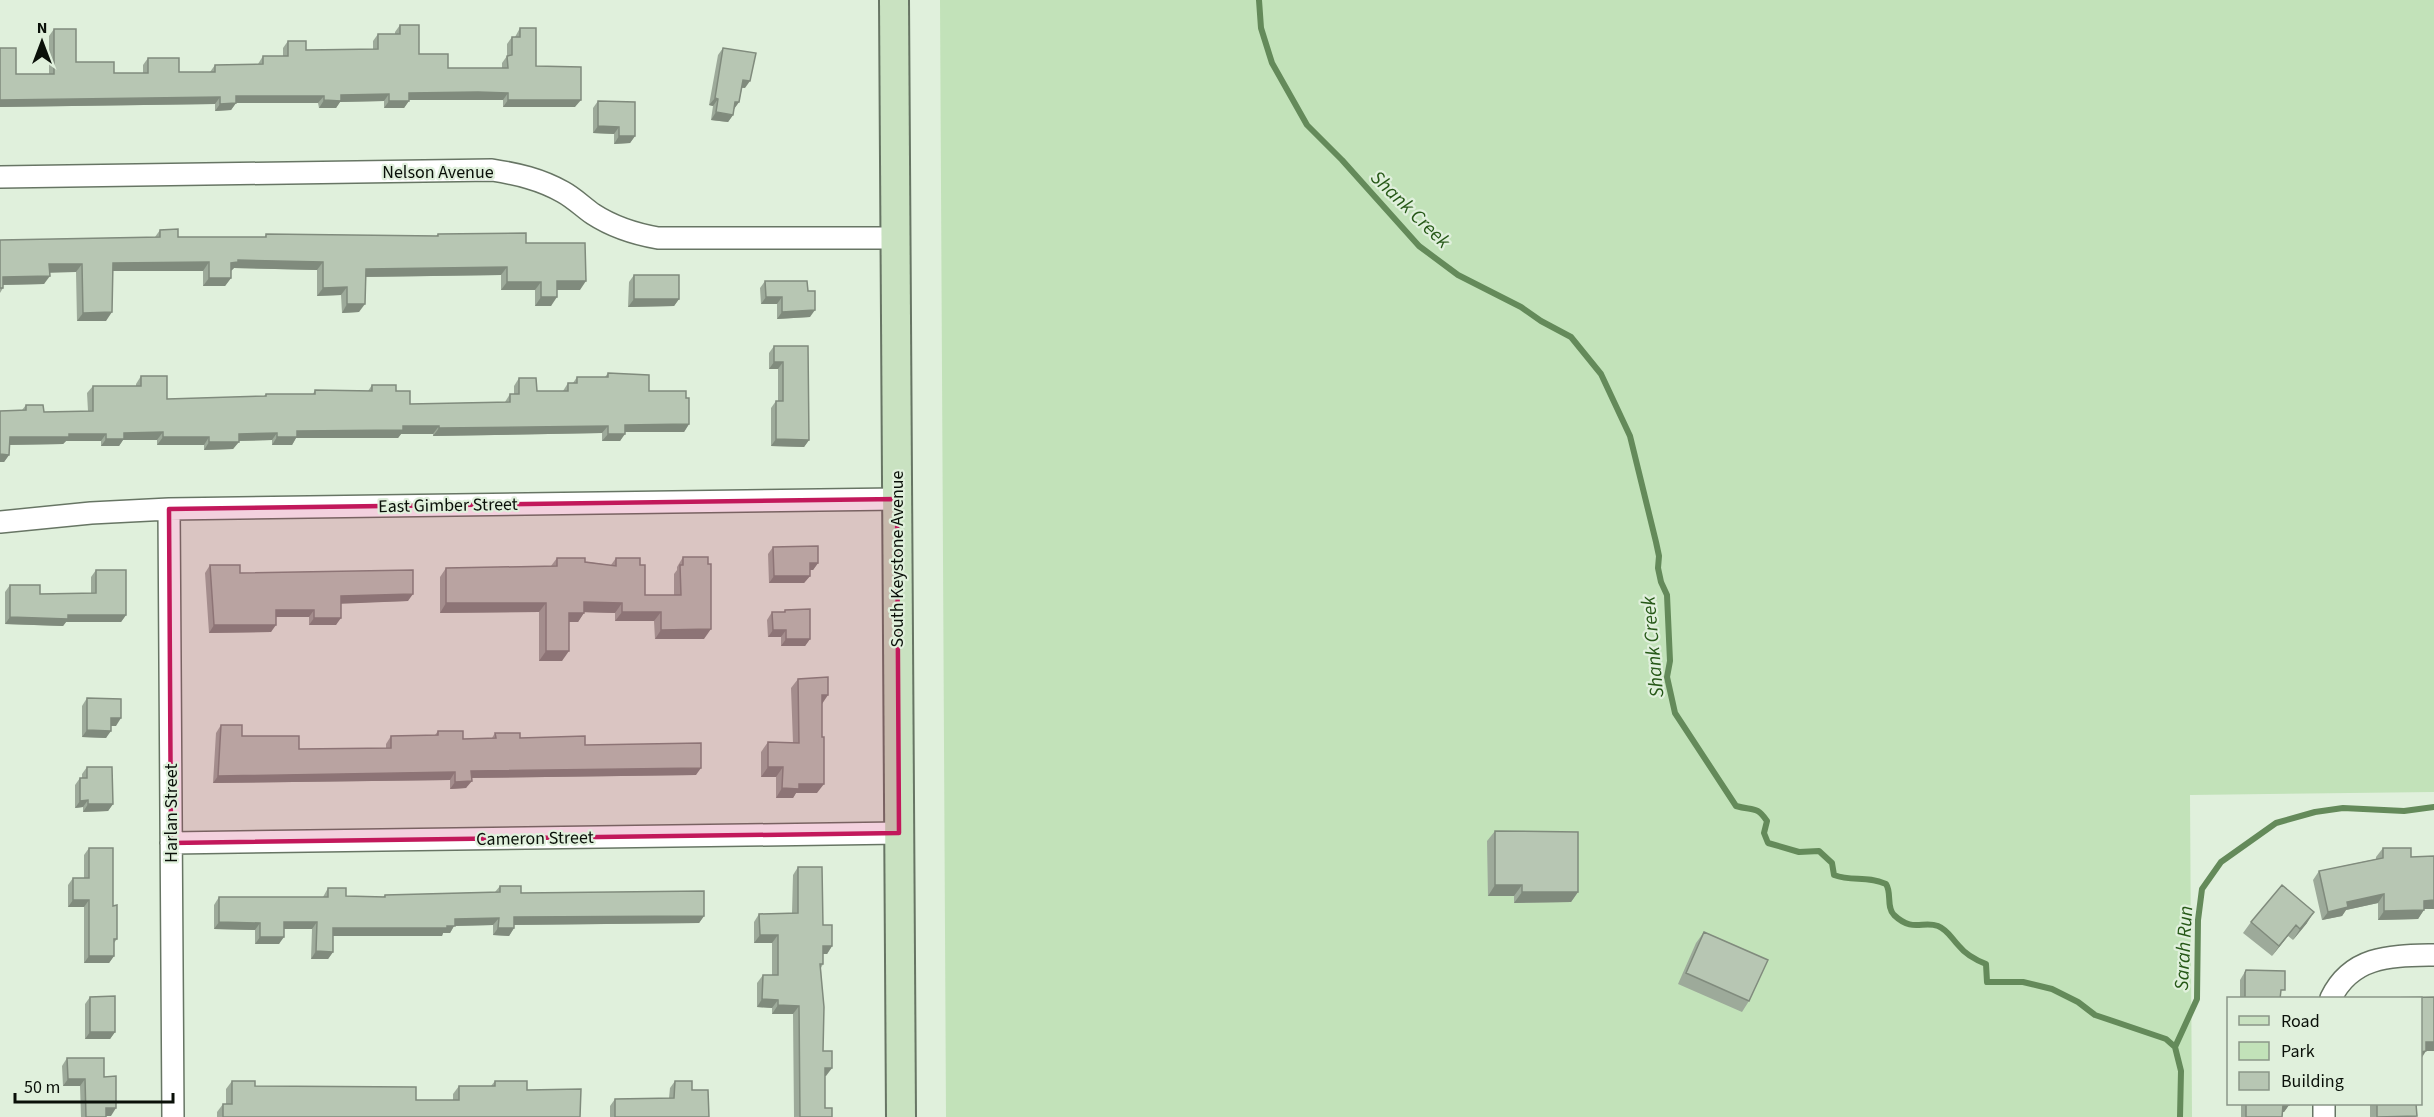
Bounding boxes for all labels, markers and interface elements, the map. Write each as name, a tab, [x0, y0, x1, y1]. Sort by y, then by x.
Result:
north arrow	[12, 12, 72, 72]
text: N	[37, 17, 47, 39]
street label: Nelson Avenue	[382, 160, 494, 185]
water label: Shank Creek	[1364, 164, 1457, 255]
street label: South Keystone Avenue	[885, 470, 910, 647]
street label: East Gimber Street	[378, 492, 518, 519]
water label: Shank Creek	[1635, 595, 1671, 699]
street label: Harlan Street	[159, 763, 184, 863]
street label: Cameron Street	[476, 825, 594, 852]
water label: Sarah Run	[2168, 905, 2200, 991]
legend	[2227, 997, 2422, 1105]
text: Road	[2281, 1009, 2320, 1034]
text: Park	[2281, 1039, 2315, 1064]
scale bar	[15, 1066, 172, 1104]
text: Building	[2281, 1069, 2344, 1094]
text: 50 m	[24, 1075, 60, 1100]

